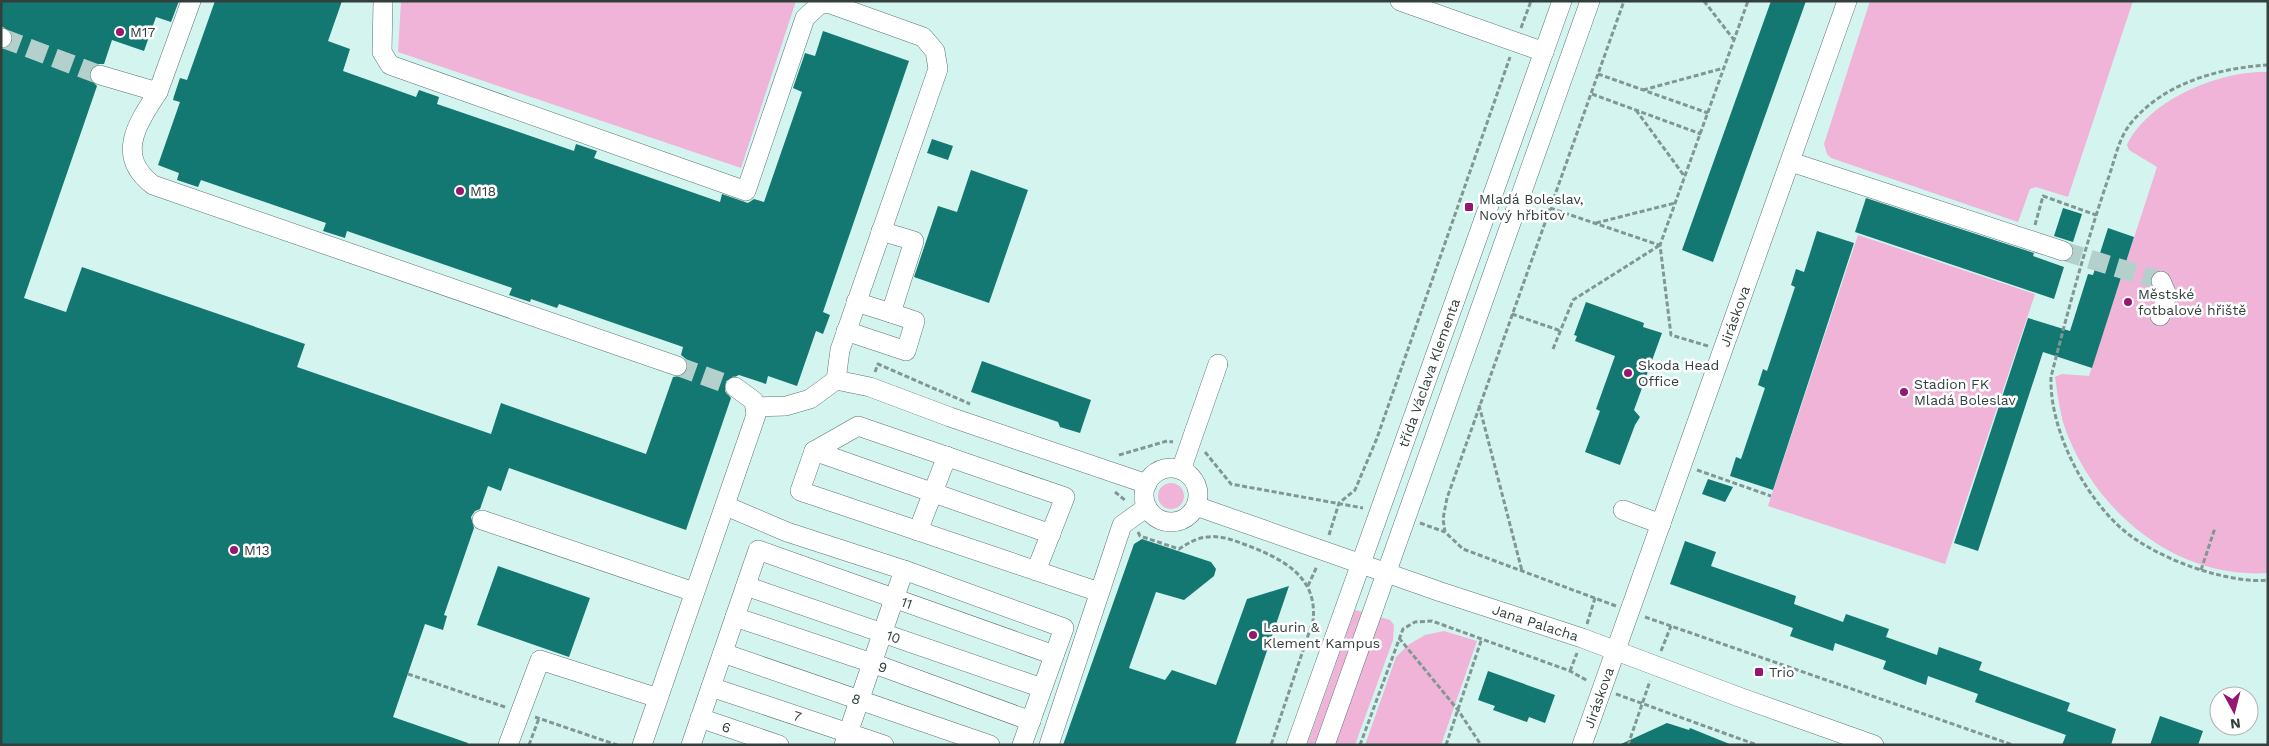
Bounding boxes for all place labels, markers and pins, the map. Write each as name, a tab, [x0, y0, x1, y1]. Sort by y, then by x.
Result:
place label: M17	[130, 24, 155, 40]
marker: M17	[114, 26, 126, 38]
place label: M18	[470, 183, 496, 199]
marker: M18	[454, 185, 466, 197]
place label: Mladá Boleslav, Nový hřbitov	[1479, 191, 1583, 223]
marker: Mladá Boleslav, Nový hřbitov	[1463, 201, 1475, 213]
place label: Městské fotbalové hřiště	[2138, 286, 2246, 318]
marker: Městské fotbalové hřiště	[2122, 296, 2134, 308]
place label: Skoda Head Office	[1638, 357, 1719, 389]
marker: Skoda Head Office	[1622, 367, 1634, 379]
place label: Stadion FK Mladá Boleslav	[1914, 376, 2016, 408]
marker: Stadion FK Mladá Boleslav	[1898, 386, 1910, 398]
place label: M13	[244, 542, 270, 558]
marker: M13	[228, 544, 240, 556]
place label: Laurin & Klement Kampus	[1263, 619, 1380, 651]
marker: Laurin & Klement Kampus	[1247, 629, 1259, 641]
place label: Trio	[1769, 664, 1794, 680]
marker: Trio	[1753, 666, 1765, 678]

